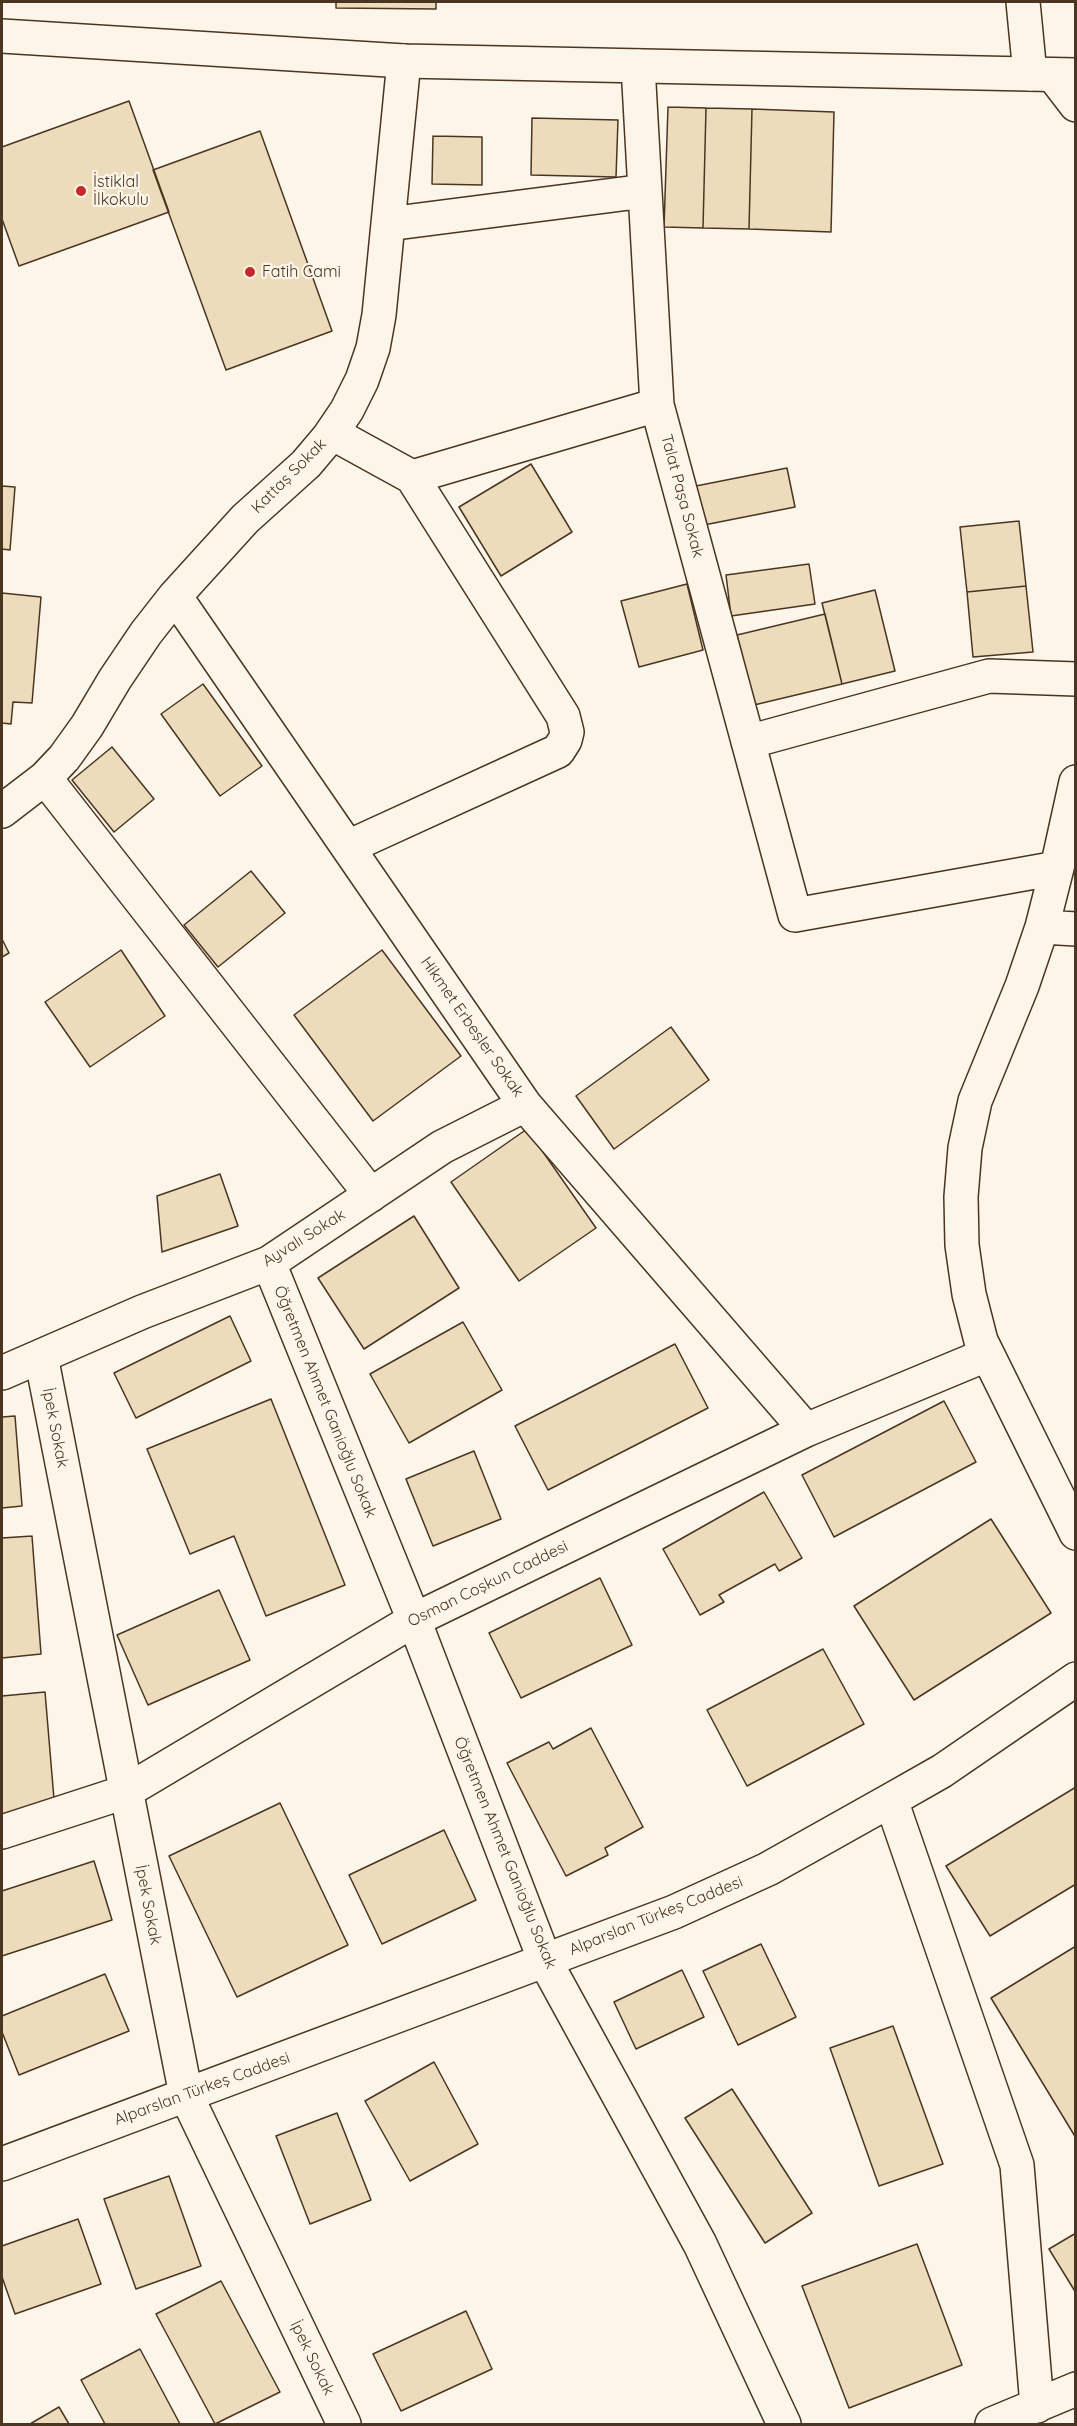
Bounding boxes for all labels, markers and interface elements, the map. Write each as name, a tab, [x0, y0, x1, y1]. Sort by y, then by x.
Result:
place label: İstiklal İlkokulu	[93, 172, 149, 210]
marker: İstiklal İlkokulu	[74, 184, 88, 198]
place label: Fatih Cami	[262, 262, 341, 282]
marker: Fatih Cami	[243, 265, 257, 279]
street label: Talat Paşa Sokak	[656, 432, 708, 560]
street label: Kattaş Sokak	[247, 434, 331, 518]
street label: Hikmet Erbeşler Sokak	[416, 953, 528, 1101]
street label: Ayvalı Sokak	[259, 1205, 349, 1271]
street label: Öğretmen Ahmet Ganioğlu Sokak	[270, 1283, 380, 1521]
street label: İpek Sokak	[38, 1386, 72, 1470]
street label: Osman Coşkun Caddesi	[405, 1537, 571, 1631]
street label: Öğretmen Ahmet Ganioğlu Sokak	[450, 1734, 560, 1972]
street label: İpek Sokak	[131, 1863, 165, 1947]
street label: Alparslan Türkeş Caddesi	[566, 1872, 746, 1960]
street label: Alparslan Türkeş Caddesi	[111, 2048, 293, 2130]
street label: İpek Sokak	[286, 2317, 338, 2399]

